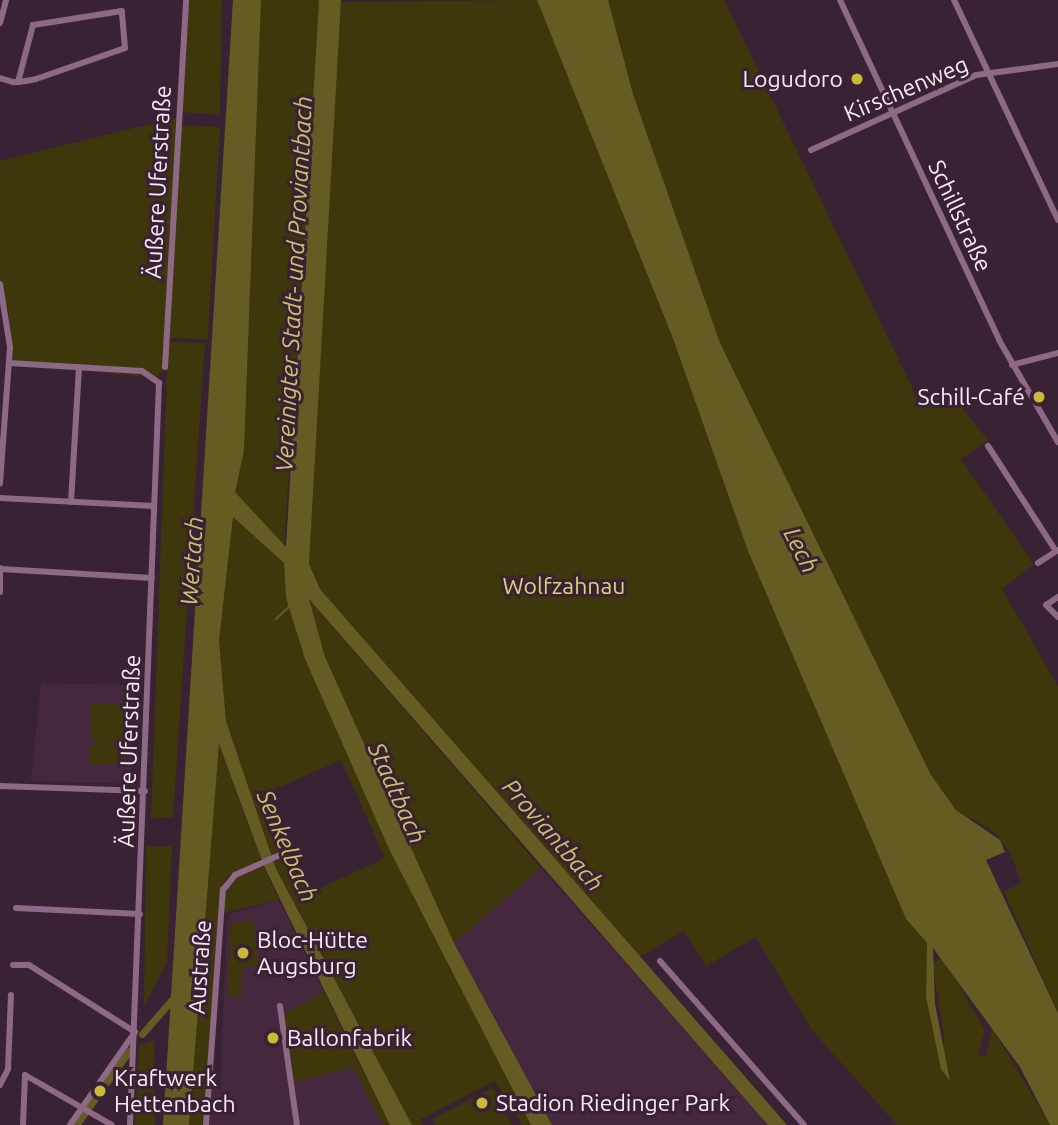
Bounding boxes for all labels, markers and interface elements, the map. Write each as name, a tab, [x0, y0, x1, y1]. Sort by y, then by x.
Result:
street label: Kirschenweg	[840, 50, 972, 128]
place label: Logudoro	[742, 65, 843, 93]
marker: Logudoro	[849, 71, 865, 87]
street label: Äußere Uferstraße	[139, 85, 177, 279]
water label: Vereinigter Stadt- und Proviantbach	[270, 95, 318, 473]
street label: Schillstraße	[922, 156, 998, 276]
place label: Schill-Café	[917, 383, 1025, 411]
marker: Schill-Café	[1031, 389, 1047, 405]
water label: Wertach	[175, 516, 209, 606]
water label: Lech	[777, 522, 825, 578]
park label: Wolfzahnau	[503, 572, 625, 600]
street label: Äußere Uferstraße	[112, 654, 146, 848]
water label: Stadtbach	[362, 738, 432, 848]
water label: Proviantbach	[496, 773, 610, 897]
water label: Senkelbach	[251, 786, 323, 906]
street label: Austraße	[183, 919, 217, 1015]
place label: Bloc-Hütte Augsburg	[257, 926, 368, 980]
marker: Bloc-Hütte Augsburg	[235, 945, 251, 961]
place label: Ballonfabrik	[287, 1024, 412, 1052]
marker: Ballonfabrik	[265, 1030, 281, 1046]
place label: Kraftwerk Hettenbach	[114, 1064, 236, 1118]
marker: Kraftwerk Hettenbach	[92, 1083, 108, 1099]
place label: Stadion Riedinger Park	[496, 1089, 730, 1117]
marker: Stadion Riedinger Park	[474, 1095, 490, 1111]

